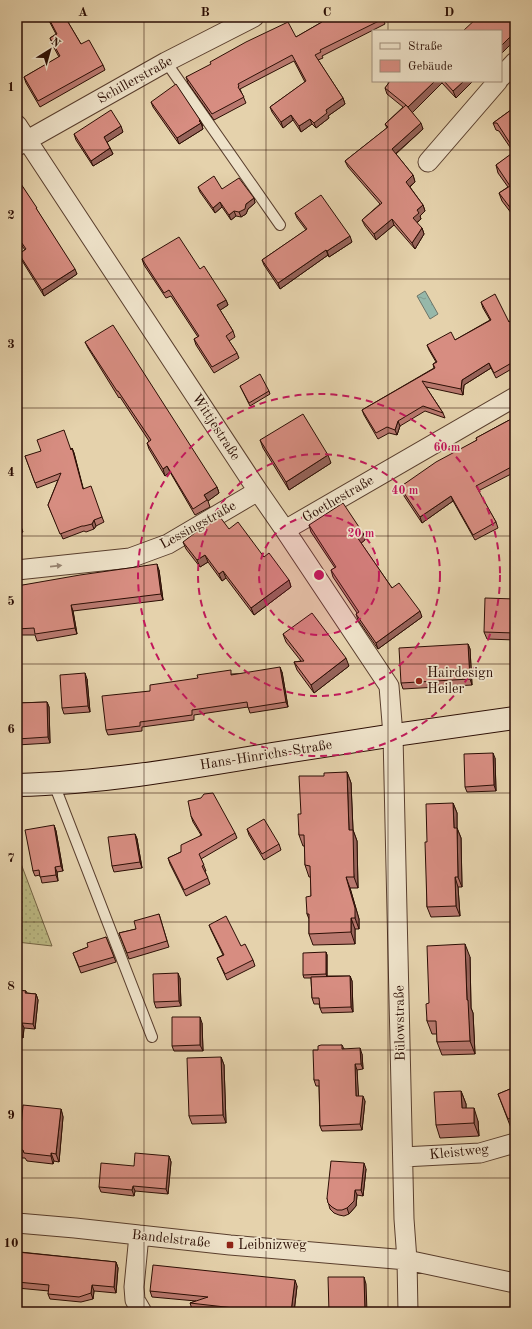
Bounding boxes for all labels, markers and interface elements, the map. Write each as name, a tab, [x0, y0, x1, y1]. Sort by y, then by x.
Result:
text: A	[78, 6, 88, 19]
text: B	[200, 6, 210, 19]
text: C	[323, 6, 331, 19]
text: D	[444, 6, 454, 19]
north arrow	[30, 30, 70, 70]
legend	[372, 30, 502, 82]
text: N	[48, 36, 62, 50]
text: Straße	[408, 41, 443, 53]
street label: Schillerstraße	[95, 54, 175, 106]
text: Gebäude	[408, 61, 453, 73]
text: 1	[7, 81, 15, 94]
text: 2	[7, 209, 15, 222]
text: 3	[7, 338, 15, 351]
street label: Wittjestraße	[189, 391, 243, 463]
text: 60 m	[434, 442, 461, 454]
text: 4	[7, 466, 15, 479]
street label: Goethestraße	[300, 473, 376, 525]
text: 40 m	[392, 485, 419, 497]
street label: Lessingstraße	[158, 498, 238, 552]
text: 20 m	[348, 528, 375, 540]
one-way arrow	[50, 563, 62, 569]
centre of rings	[312, 568, 326, 582]
text: 5	[7, 595, 15, 608]
place label: Hairdesign Heiler	[427, 666, 494, 696]
marker: Hairdesign Heiler	[414, 676, 424, 686]
text: 6	[7, 723, 15, 736]
street label: Hans-Hinrichs-Straße	[199, 738, 333, 772]
text: 7	[7, 852, 15, 865]
text: 8	[7, 980, 15, 993]
street label: Bülowstraße	[392, 985, 408, 1061]
text: 9	[7, 1109, 15, 1122]
street label: Kleistweg	[429, 1142, 490, 1162]
street label: Bandelstraße	[131, 1228, 211, 1250]
text: 10	[3, 1237, 19, 1250]
place label: Leibnizweg	[238, 1238, 307, 1252]
marker: Leibnizweg	[225, 1240, 235, 1250]

